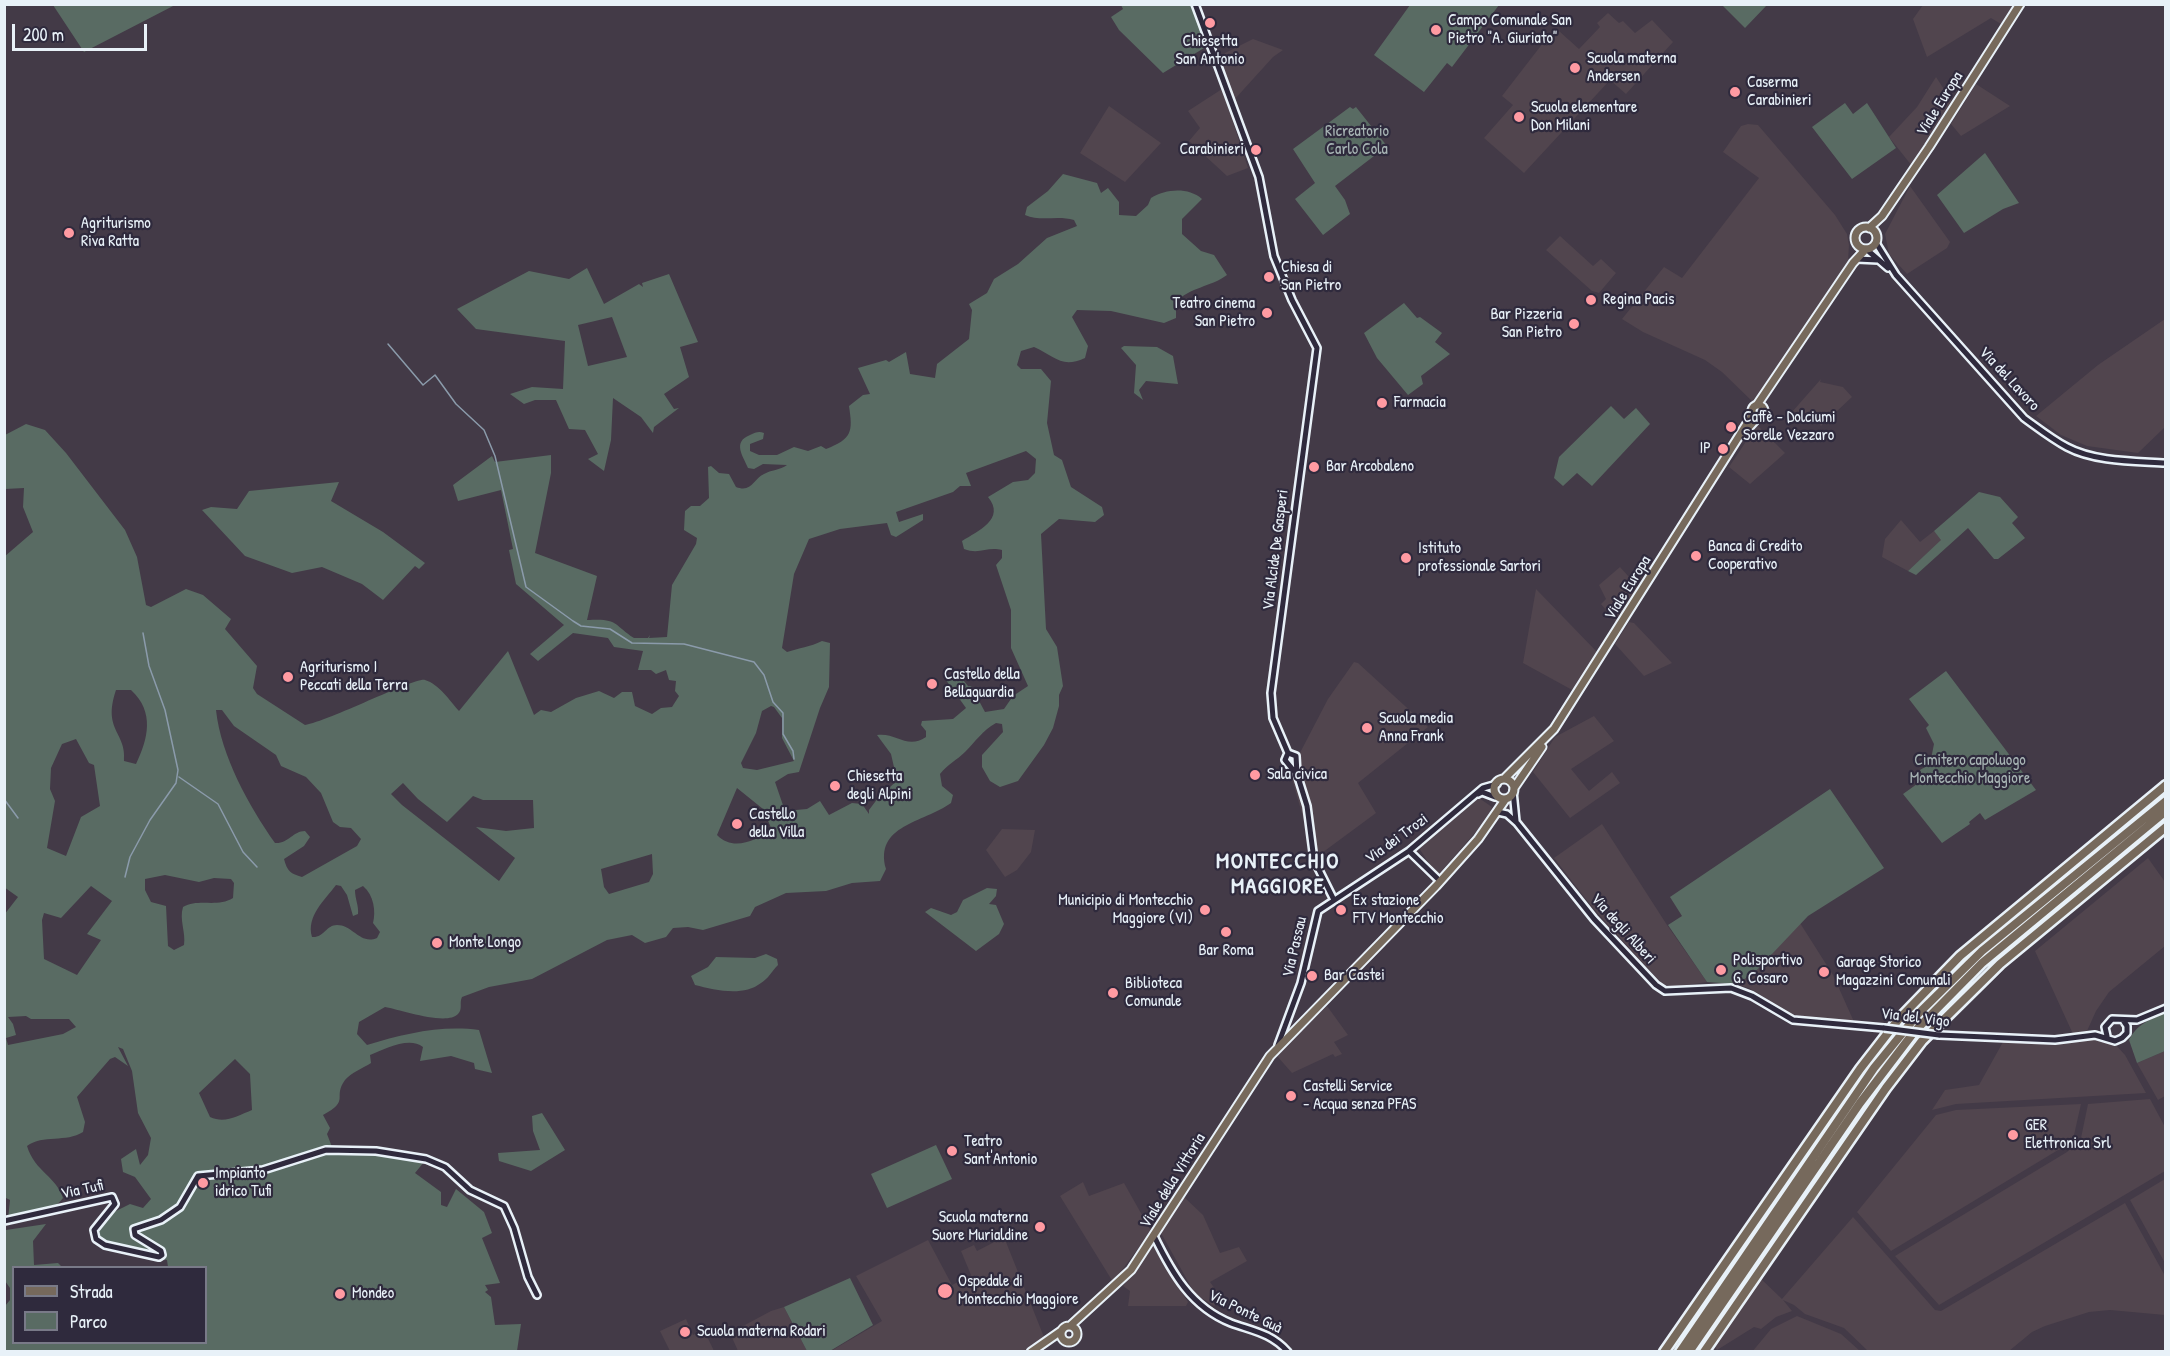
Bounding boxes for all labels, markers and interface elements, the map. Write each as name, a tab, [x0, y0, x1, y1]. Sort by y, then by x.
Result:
place label: Campo Comunale San Pietro "A. Giuriato"	[1448, 11, 1572, 49]
scale bar	[15, 12, 150, 50]
marker: Chiesetta San Antonio	[1203, 16, 1217, 30]
text: 200 m	[23, 22, 64, 47]
marker: Campo Comunale San Pietro "A. Giuriato"	[1429, 23, 1443, 37]
place label: Chiesetta San Antonio	[1176, 32, 1244, 70]
place label: Scuola materna Andersen	[1587, 49, 1676, 87]
marker: Scuola materna Andersen	[1568, 61, 1582, 75]
street label: Viale Europa	[1913, 68, 1967, 140]
place label: Caserma Carabinieri	[1747, 73, 1812, 111]
marker: Caserma Carabinieri	[1728, 85, 1742, 99]
place label: Scuola elementare Don Milani	[1531, 98, 1637, 136]
marker: Scuola elementare Don Milani	[1512, 110, 1526, 124]
park label: Ricreatorio Carlo Cola	[1325, 122, 1389, 160]
place label: Carabinieri	[1179, 140, 1244, 160]
marker: Carabinieri	[1249, 143, 1263, 157]
place label: Agriturismo Riva Ratta	[81, 214, 151, 252]
marker: Agriturismo Riva Ratta	[62, 226, 76, 240]
place label: Chiesa di San Pietro	[1281, 258, 1341, 296]
marker: Chiesa di San Pietro	[1262, 270, 1276, 284]
place label: Regina Pacis	[1603, 290, 1674, 310]
marker: Regina Pacis	[1584, 293, 1598, 307]
place label: Teatro cinema San Pietro	[1173, 294, 1255, 332]
place label: Bar Pizzeria San Pietro	[1490, 305, 1562, 343]
marker: Teatro cinema San Pietro	[1260, 306, 1274, 320]
marker: Bar Pizzeria San Pietro	[1567, 317, 1581, 331]
street label: Via del Lavoro	[1974, 343, 2044, 415]
place label: Farmacia	[1394, 393, 1446, 413]
marker: Farmacia	[1375, 396, 1389, 410]
place label: Caffè - Dolciumi Sorelle Vezzaro	[1743, 408, 1836, 446]
marker: Caffè - Dolciumi Sorelle Vezzaro	[1724, 420, 1738, 434]
place label: IP	[1700, 439, 1711, 459]
marker: IP	[1716, 442, 1730, 456]
place label: Bar Arcobaleno	[1326, 457, 1414, 477]
marker: Bar Arcobaleno	[1307, 460, 1321, 474]
street label: Via Alcide De Gasperi	[1259, 489, 1293, 611]
place label: Banca di Credito Cooperativo	[1708, 537, 1802, 575]
place label: Istituto professionale Sartori	[1418, 539, 1541, 577]
marker: Banca di Credito Cooperativo	[1689, 549, 1703, 563]
marker: Istituto professionale Sartori	[1399, 551, 1413, 565]
street label: Viale Europa	[1601, 552, 1655, 624]
place label: Agriturismo I Peccati della Terra	[300, 658, 407, 696]
place label: Castello della Bellaguardia	[944, 665, 1020, 703]
marker: Agriturismo I Peccati della Terra	[281, 670, 295, 684]
marker: Castello della Bellaguardia	[925, 677, 939, 691]
place label: Scuola media Anna Frank	[1379, 709, 1453, 747]
marker: Scuola media Anna Frank	[1360, 721, 1374, 735]
park label: Cimitero capoluogo Montecchio Maggiore	[1910, 751, 2030, 789]
place label: Sala civica	[1267, 765, 1327, 785]
place label: Chiesetta degli Alpini	[847, 767, 912, 805]
marker: Sala civica	[1248, 768, 1262, 782]
marker: Chiesetta degli Alpini	[828, 779, 842, 793]
place label: Castello della Villa	[749, 805, 804, 843]
street label: Via dei Trozi	[1362, 810, 1432, 868]
marker: Castello della Villa	[730, 817, 744, 831]
district label: MONTECCHIO MAGGIORE	[1216, 849, 1340, 900]
street label: Via degli Alberi	[1586, 890, 1660, 968]
place label: Municipio di Montecchio Maggiore (VI)	[1058, 891, 1193, 929]
place label: Ex stazione FTV Montecchio	[1353, 891, 1443, 929]
marker: Municipio di Montecchio Maggiore (VI)	[1198, 903, 1212, 917]
marker: Ex stazione FTV Montecchio	[1334, 903, 1348, 917]
street label: Via Passau	[1279, 915, 1311, 979]
marker: Bar Roma	[1219, 925, 1233, 939]
place label: Monte Longo	[449, 933, 521, 953]
marker: Monte Longo	[430, 936, 444, 950]
place label: Bar Roma	[1198, 941, 1254, 961]
place label: Polisportivo G. Cosaro	[1733, 951, 1803, 989]
place label: Garage Storico Magazzini Comunali	[1836, 953, 1951, 991]
marker: Polisportivo G. Cosaro	[1714, 963, 1728, 977]
marker: Garage Storico Magazzini Comunali	[1817, 965, 1831, 979]
place label: Bar Castei	[1324, 966, 1385, 986]
marker: Bar Castei	[1305, 969, 1319, 983]
place label: Biblioteca Comunale	[1125, 974, 1182, 1012]
marker: Biblioteca Comunale	[1106, 986, 1120, 1000]
street label: Via del Vigo	[1879, 1004, 1951, 1032]
place label: Castelli Service - Acqua senza PFAS	[1303, 1077, 1416, 1115]
marker: Castelli Service - Acqua senza PFAS	[1284, 1089, 1298, 1103]
place label: GER Elettronica Srl	[2025, 1116, 2111, 1154]
marker: GER Elettronica Srl	[2006, 1128, 2020, 1142]
street label: Viale della Vittoria	[1136, 1130, 1210, 1232]
place label: Teatro Sant'Antonio	[964, 1132, 1037, 1170]
marker: Teatro Sant'Antonio	[945, 1144, 959, 1158]
place label: Impianto idrico Tufi	[215, 1164, 271, 1202]
street label: Via Tufi	[59, 1176, 105, 1204]
marker: Impianto idrico Tufi	[196, 1176, 210, 1190]
place label: Scuola materna Suore Murialdine	[932, 1208, 1028, 1246]
marker: Scuola materna Suore Murialdine	[1033, 1220, 1047, 1234]
legend	[12, 1266, 207, 1344]
place label: Ospedale di Montecchio Maggiore	[958, 1272, 1079, 1310]
text: Strada	[70, 1279, 113, 1304]
marker: Ospedale di Montecchio Maggiore	[936, 1282, 954, 1300]
place label: Mondeo	[352, 1284, 394, 1304]
street label: Via Ponte Guà	[1205, 1286, 1285, 1338]
marker: Mondeo	[333, 1287, 347, 1301]
text: Parco	[70, 1309, 107, 1334]
place label: Scuola materna Rodari	[697, 1322, 826, 1342]
marker: Scuola materna Rodari	[678, 1325, 692, 1339]

